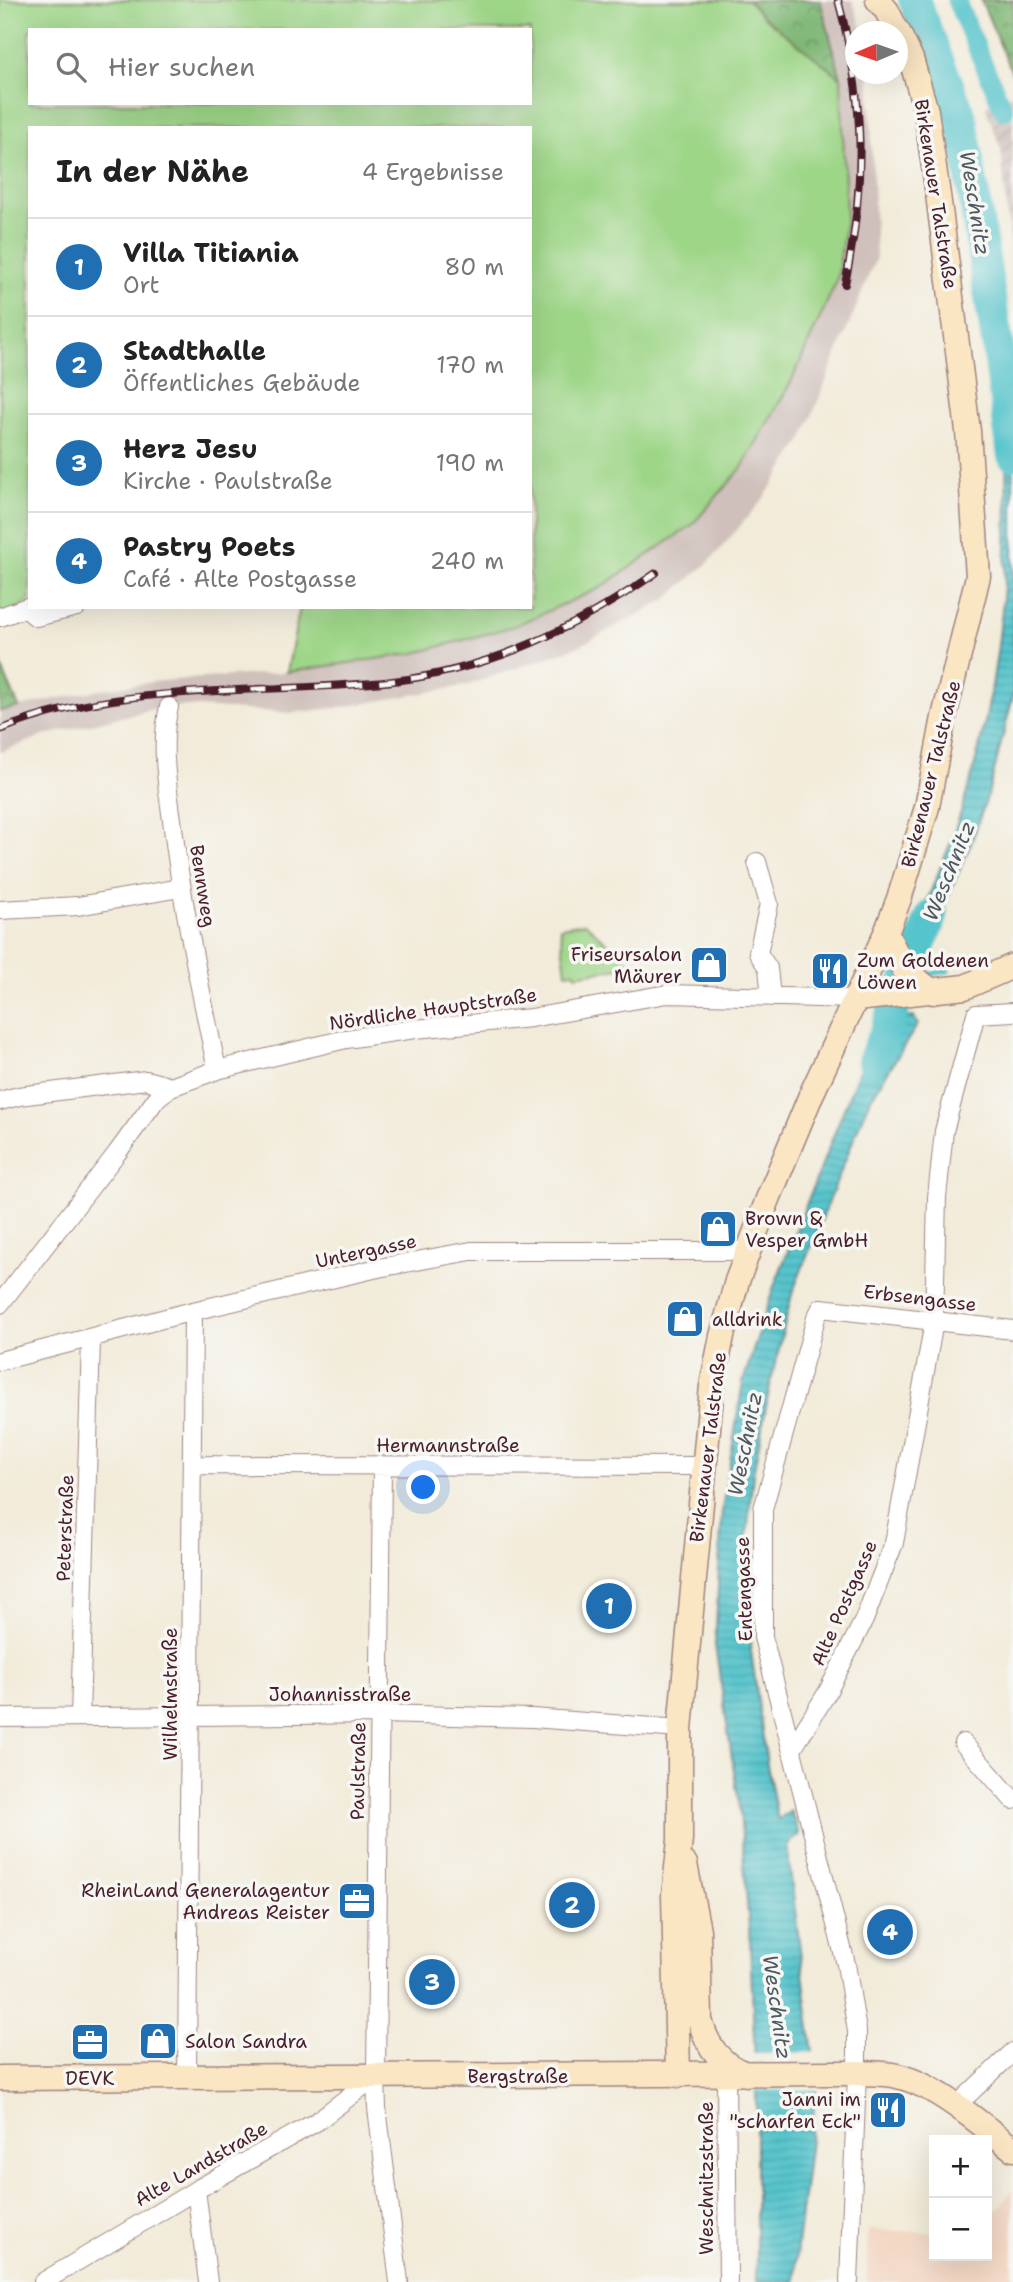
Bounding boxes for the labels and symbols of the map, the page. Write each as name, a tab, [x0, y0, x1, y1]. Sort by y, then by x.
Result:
north arrow	[845, 21, 908, 84]
street label: Birkenauer Talstraße	[909, 97, 963, 291]
water label: Weschnitz	[953, 149, 997, 257]
street label: Birkenauer Talstraße	[896, 678, 966, 870]
water label: Weschnitz	[916, 817, 982, 925]
street label: Bennweg	[184, 843, 222, 929]
place label: Friseursalon Mäurer	[571, 942, 682, 989]
shop icon: Friseursalon Mäurer	[688, 944, 730, 986]
place label: Zum Goldenen Löwen	[857, 948, 989, 995]
restaurant icon: Zum Goldenen Löwen	[809, 950, 851, 992]
street label: Nördliche Hauptstraße	[328, 982, 538, 1036]
place label: Brown & Vesper GmbH	[745, 1206, 868, 1253]
shop icon: Brown & Vesper GmbH	[697, 1208, 739, 1250]
street label: Untergasse	[313, 1228, 419, 1274]
street label: Erbsengasse	[862, 1279, 978, 1317]
shop icon: alldrink	[664, 1298, 706, 1340]
place label: alldrink	[712, 1307, 783, 1332]
street label: Birkenauer Talstraße	[684, 1350, 732, 1544]
water label: Weschnitz	[721, 1390, 769, 1498]
street label: Hermannstraße	[376, 1433, 520, 1458]
your location	[406, 1470, 440, 1504]
street label: Peterstraße	[51, 1474, 79, 1582]
street label: Entengasse	[730, 1536, 758, 1642]
street label: Alte Postgasse	[805, 1536, 883, 1670]
pin: 1	[586, 1580, 632, 1632]
street label: Wilhelmstraße	[158, 1627, 183, 1761]
street label: Johannisstraße	[269, 1682, 411, 1707]
street label: Paulstraße	[345, 1722, 371, 1820]
place label: RheinLand Generalagentur Andreas Reister	[81, 1878, 330, 1925]
pin: 2	[549, 1879, 595, 1931]
office icon: RheinLand Generalagentur Andreas Reister	[336, 1880, 378, 1922]
pin: 4	[867, 1906, 913, 1958]
water label: Weschnitz	[756, 1953, 798, 2061]
pin: 3	[409, 1956, 455, 2008]
shop icon: Salon Sandra	[137, 2020, 179, 2062]
office icon: DEVK	[69, 2021, 111, 2063]
place label: Salon Sandra	[185, 2029, 307, 2054]
street label: Bergstraße	[468, 2064, 568, 2089]
place label: DEVK	[65, 2066, 115, 2091]
place label: Janni im "scharfen Eck"	[729, 2087, 861, 2134]
restaurant icon: Janni im "scharfen Eck"	[867, 2089, 909, 2131]
street label: Weschnitzstraße	[694, 2101, 719, 2255]
street label: Alte Landstraße	[130, 2116, 272, 2212]

